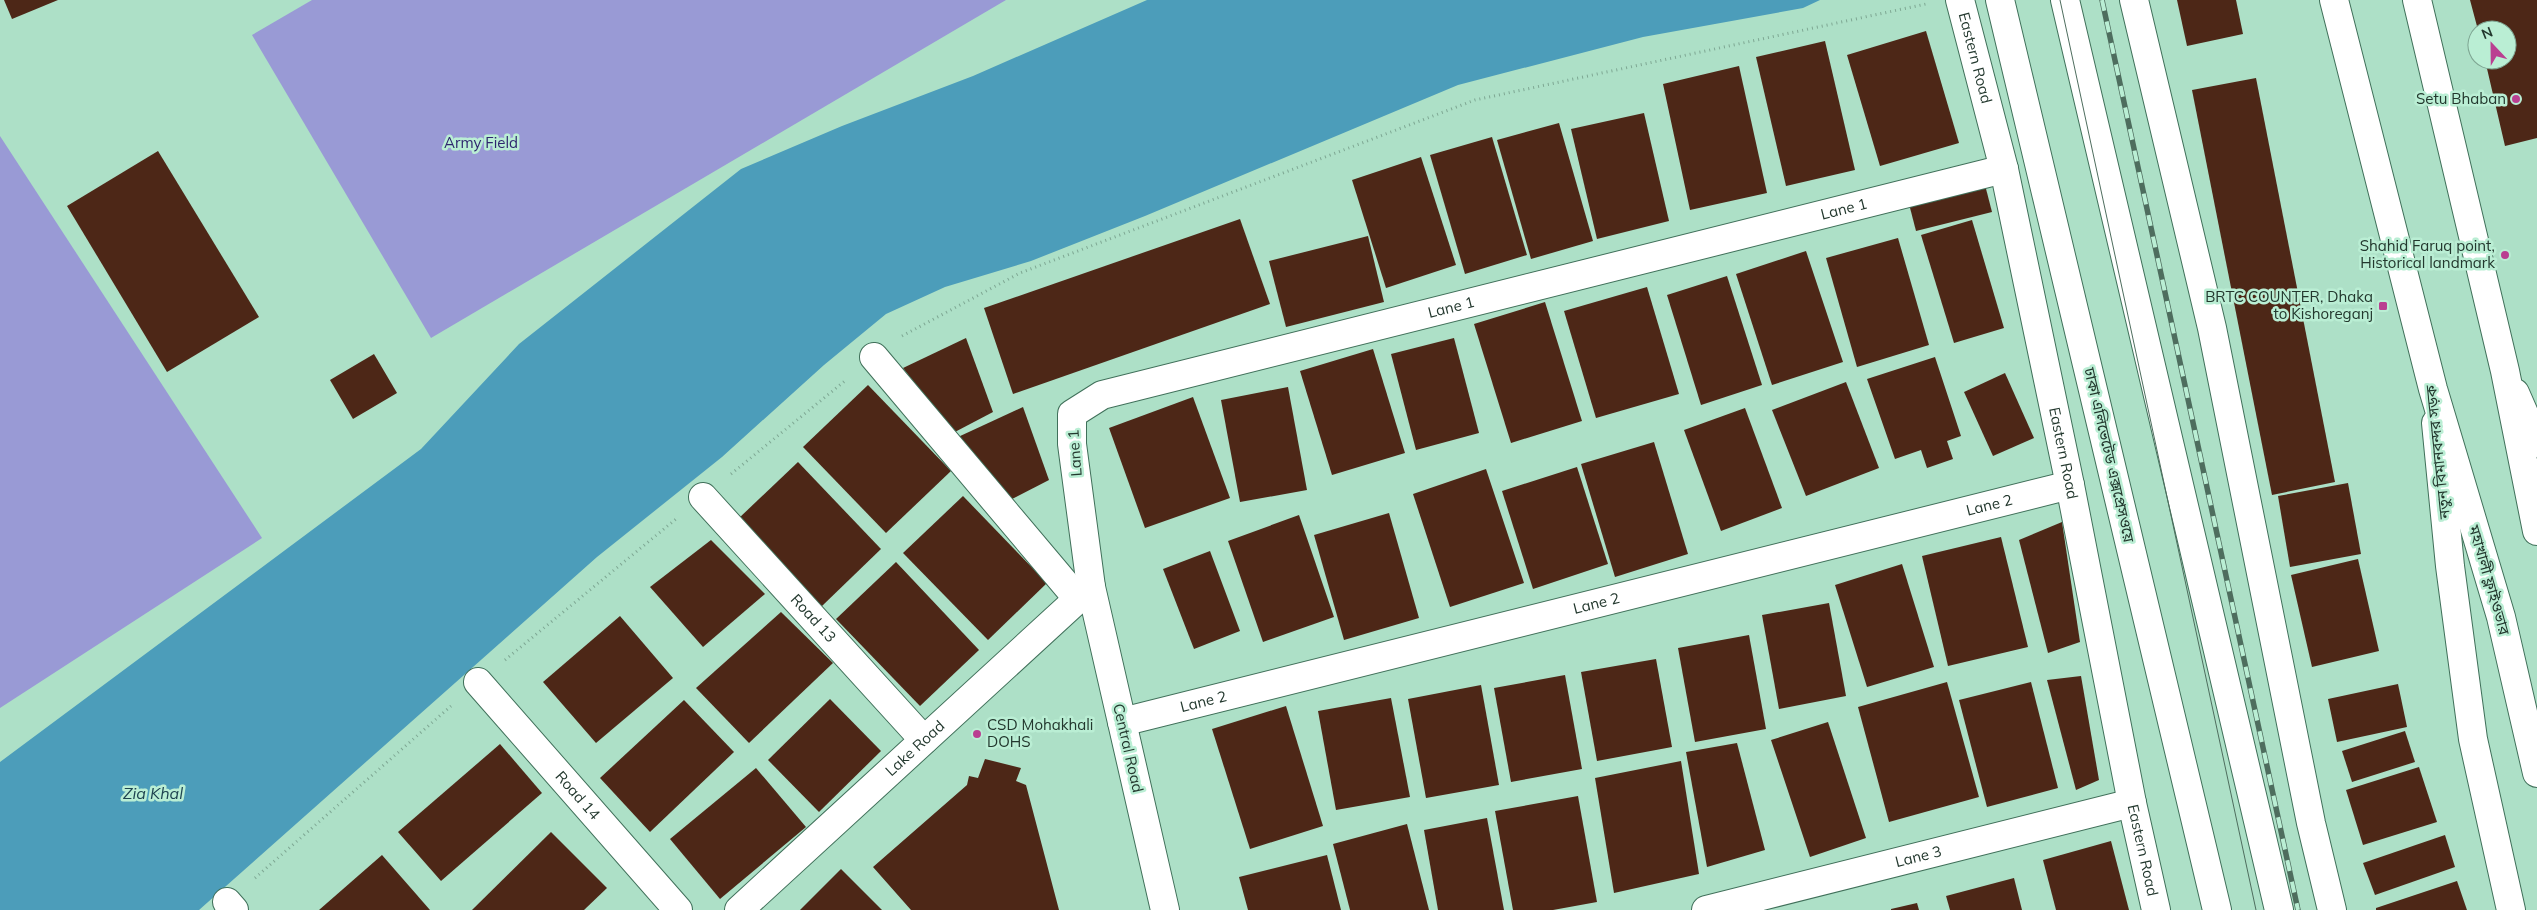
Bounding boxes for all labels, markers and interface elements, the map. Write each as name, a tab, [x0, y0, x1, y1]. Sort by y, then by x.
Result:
street label: Eastern Road	[1955, 10, 1997, 106]
north arrow	[2467, 20, 2517, 70]
text: N	[2479, 23, 2495, 43]
place label: Setu Bhaban	[2416, 89, 2506, 108]
marker: Setu Bhaban	[2510, 93, 2522, 105]
park label: Army Field	[444, 133, 518, 152]
street label: Lane 1	[1819, 194, 1869, 224]
place label: Shahid Faruq point, Historical landmark	[2360, 236, 2495, 272]
marker: Shahid Faruq point, Historical landmark	[2499, 249, 2511, 261]
place label: BRTC COUNTER, Dhaka to Kishoreganj	[2205, 287, 2373, 323]
street label: Lane 1	[1426, 292, 1476, 322]
marker: BRTC COUNTER, Dhaka to Kishoreganj	[2377, 300, 2389, 312]
street label: ঢাকা এলিভেটেড এক্সপ্রেসওয়ে	[2080, 365, 2139, 545]
street label: নতুন বিমানবন্দর সড়ক	[2421, 383, 2454, 521]
street label: Eastern Road	[2045, 405, 2083, 501]
street label: Lane 1	[1063, 429, 1086, 477]
street label: Lane 2	[1964, 490, 2014, 520]
street label: মহাখালী ফ্লাইওভার	[2464, 522, 2514, 638]
street label: Lane 2	[1571, 588, 1621, 618]
street label: Road 13	[787, 590, 841, 646]
street label: Lane 2	[1178, 686, 1229, 716]
street label: Central Road	[1109, 702, 1148, 794]
place label: CSD Mohakhali DOHS	[987, 715, 1093, 751]
street label: Lake Road	[881, 716, 948, 780]
marker: CSD Mohakhali DOHS	[971, 728, 983, 740]
street label: Road 14	[551, 767, 604, 824]
water label: Zia Khal	[123, 783, 183, 803]
street label: Eastern Road	[2124, 803, 2163, 898]
street label: Lane 3	[1893, 841, 1943, 871]

